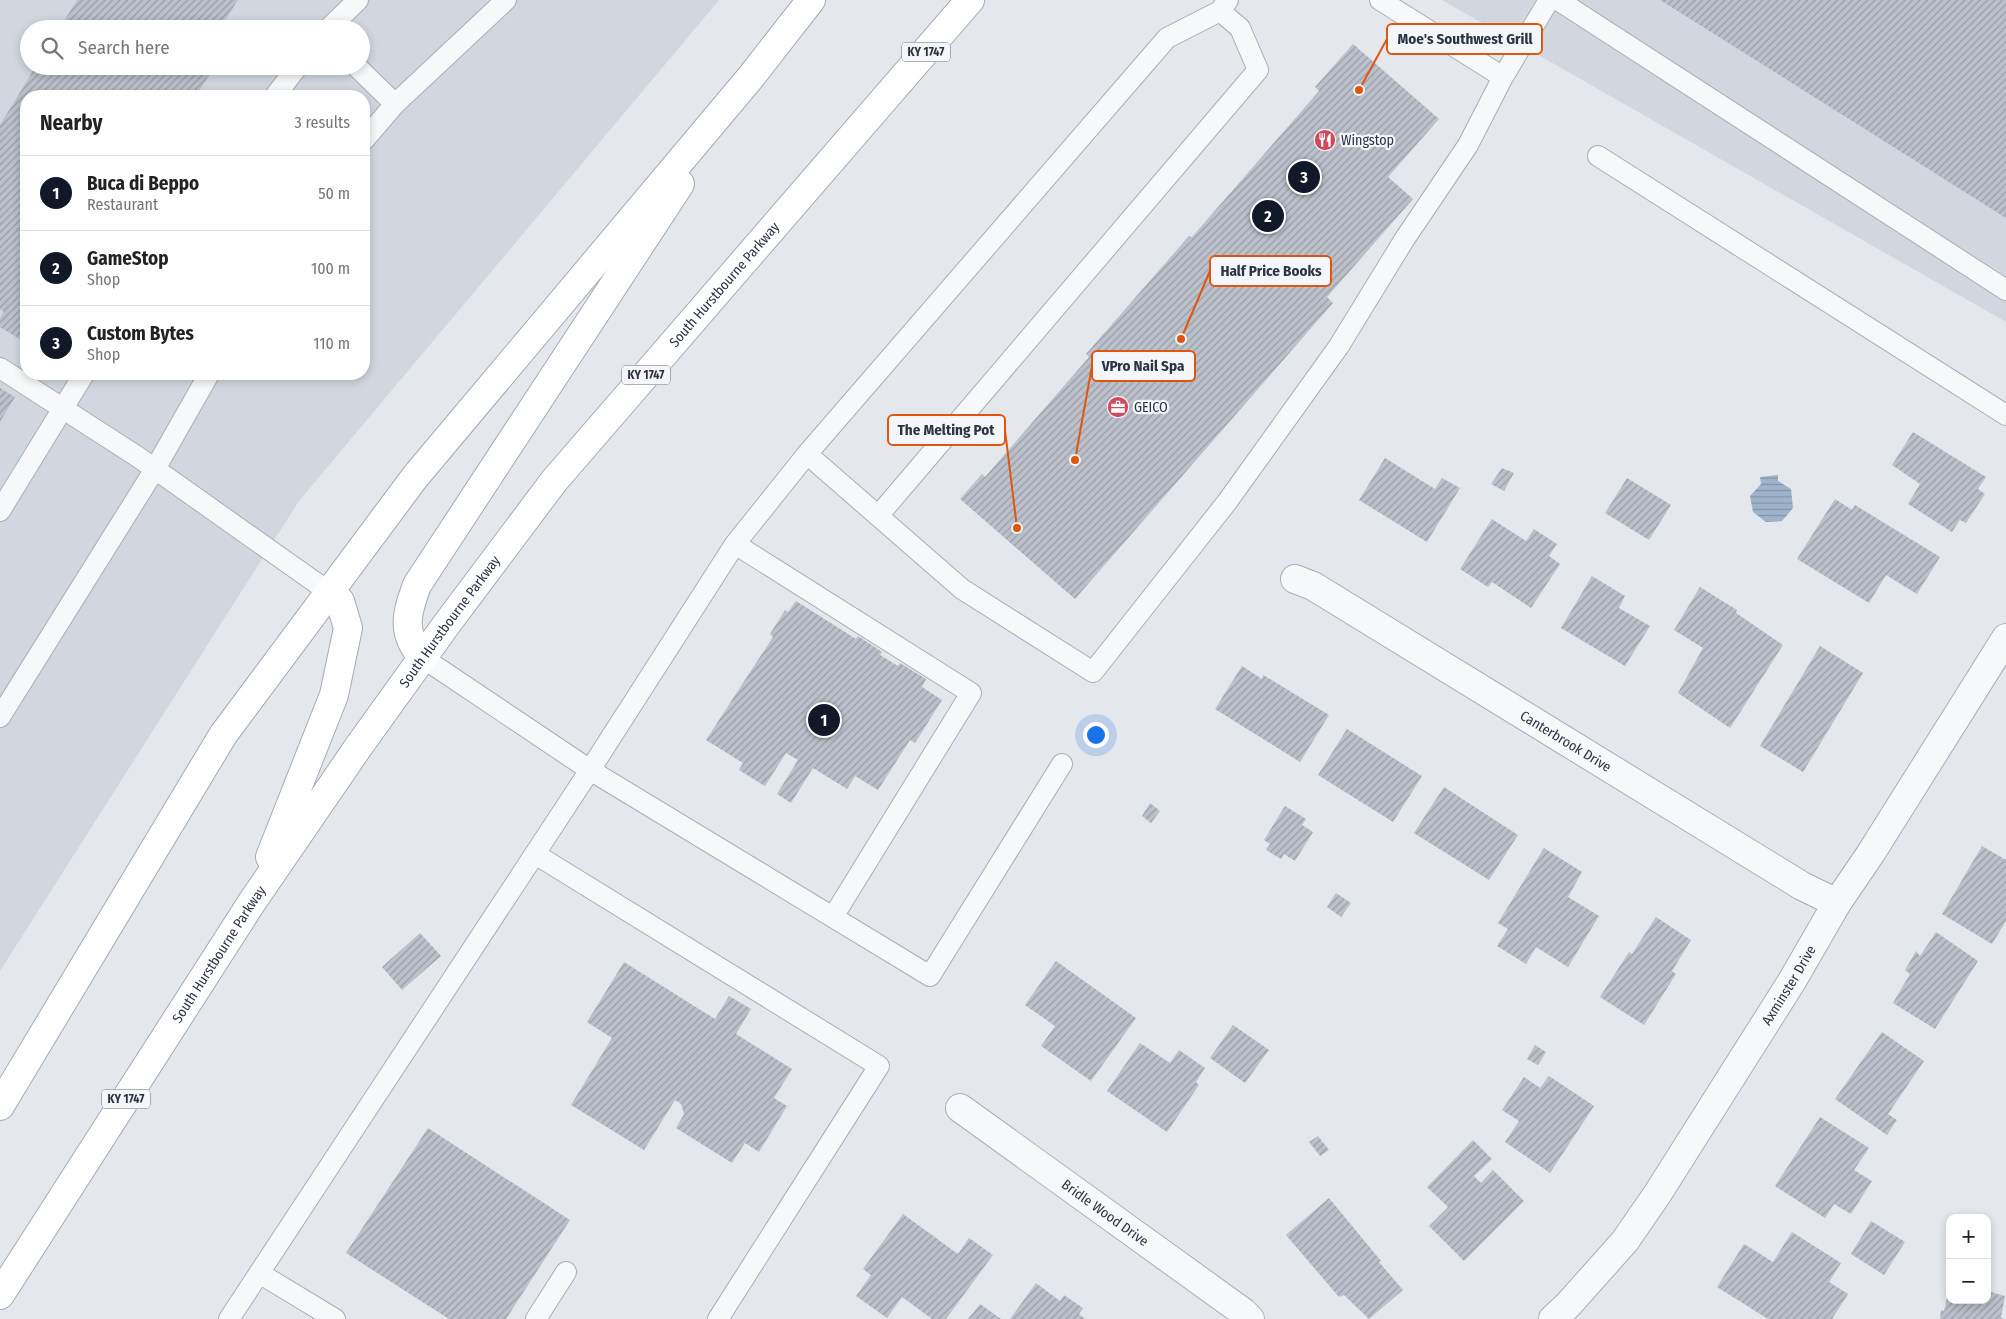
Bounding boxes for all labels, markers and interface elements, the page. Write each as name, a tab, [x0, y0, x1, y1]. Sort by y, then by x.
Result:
search box	[20, 20, 370, 75]
callout: Moe's Southwest Grill	[1387, 24, 1542, 54]
text: Moe's Southwest Grill	[1397, 30, 1533, 48]
icon: search	[38, 34, 66, 62]
text: Search here	[78, 36, 170, 59]
road number: KY 1747	[902, 42, 950, 62]
text: Nearby	[40, 110, 102, 136]
text: 3 results	[294, 113, 350, 132]
restaurant icon: Wingstop	[1313, 128, 1337, 152]
place label: Wingstop	[1341, 132, 1394, 149]
pin: 3	[1288, 158, 1320, 196]
text: Buca di Beppo	[87, 172, 199, 195]
text: 1	[53, 184, 59, 203]
text: 50 m	[318, 184, 350, 203]
text: Restaurant	[87, 195, 158, 214]
pin: 2	[1252, 197, 1284, 235]
street label: South Hurstbourne Parkway	[666, 218, 784, 351]
text: GameStop	[87, 247, 168, 270]
callout: Half Price Books	[1210, 256, 1331, 286]
text: 2	[52, 259, 60, 278]
text: 100 m	[311, 259, 350, 278]
text: Half Price Books	[1220, 262, 1322, 280]
text: Shop	[87, 270, 120, 289]
text: Custom Bytes	[87, 322, 194, 345]
text: 3	[52, 334, 60, 353]
text: 110 m	[313, 334, 350, 353]
text: Shop	[87, 345, 120, 364]
callout: VPro Nail Spa	[1092, 351, 1195, 381]
text: VPro Nail Spa	[1101, 357, 1185, 375]
road number: KY 1747	[622, 366, 670, 384]
office icon: GEICO	[1106, 395, 1130, 419]
place label: GEICO	[1134, 399, 1168, 416]
callout: The Melting Pot	[888, 415, 1005, 445]
text: The Melting Pot	[897, 421, 995, 439]
street label: South Hurstbourne Parkway	[396, 552, 504, 691]
pin: 1	[808, 701, 840, 739]
street label: Canterbrook Drive	[1517, 707, 1614, 776]
your location	[1083, 722, 1109, 748]
street label: South Hurstbourne Parkway	[169, 882, 270, 1026]
street label: Axminster Drive	[1758, 942, 1820, 1028]
road number: KY 1747	[102, 1090, 150, 1108]
street label: Bridle Wood Drive	[1058, 1176, 1152, 1250]
map controls	[1946, 1214, 1991, 1304]
button: +	[1946, 1214, 1991, 1259]
button: −	[1946, 1259, 1991, 1304]

